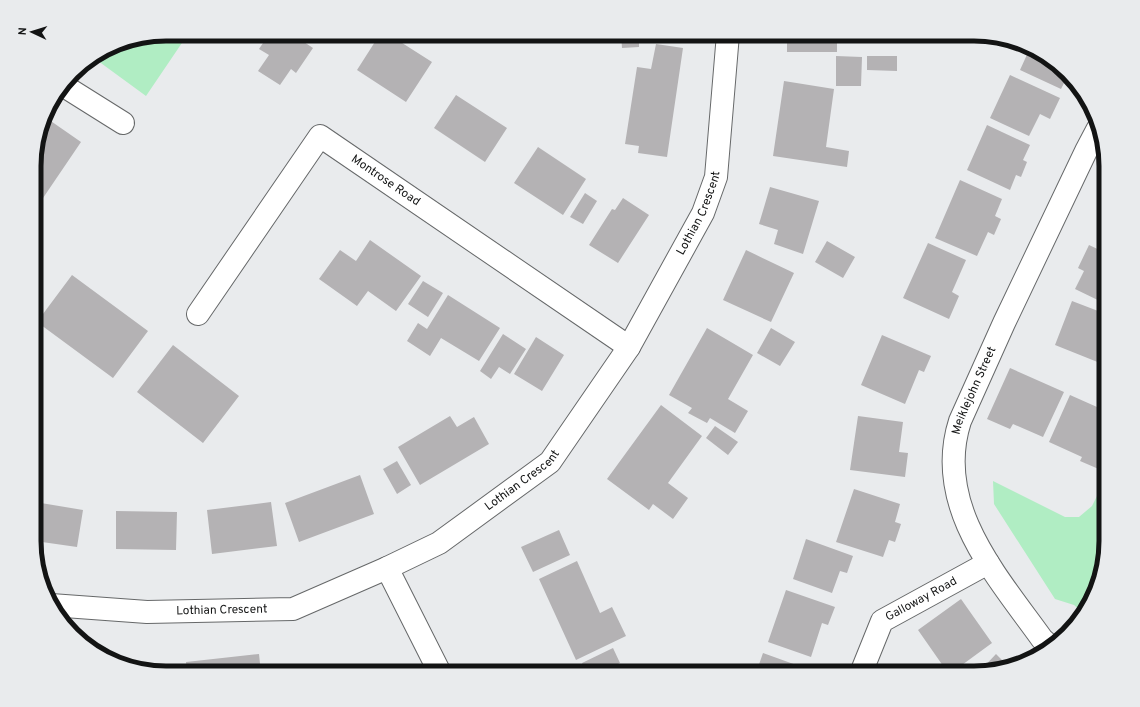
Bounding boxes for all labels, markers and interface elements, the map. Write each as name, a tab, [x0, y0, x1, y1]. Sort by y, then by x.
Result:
north arrow	[12, 12, 52, 52]
text: N	[16, 27, 30, 36]
street label: Montrose Road	[348, 151, 423, 210]
street label: Lothian Crescent	[673, 171, 724, 258]
street label: Meiklejohn Street	[949, 344, 1000, 436]
street label: Lothian Crescent	[482, 447, 564, 515]
street label: Galloway Road	[883, 573, 960, 625]
street label: Lothian Crescent	[176, 602, 268, 619]

